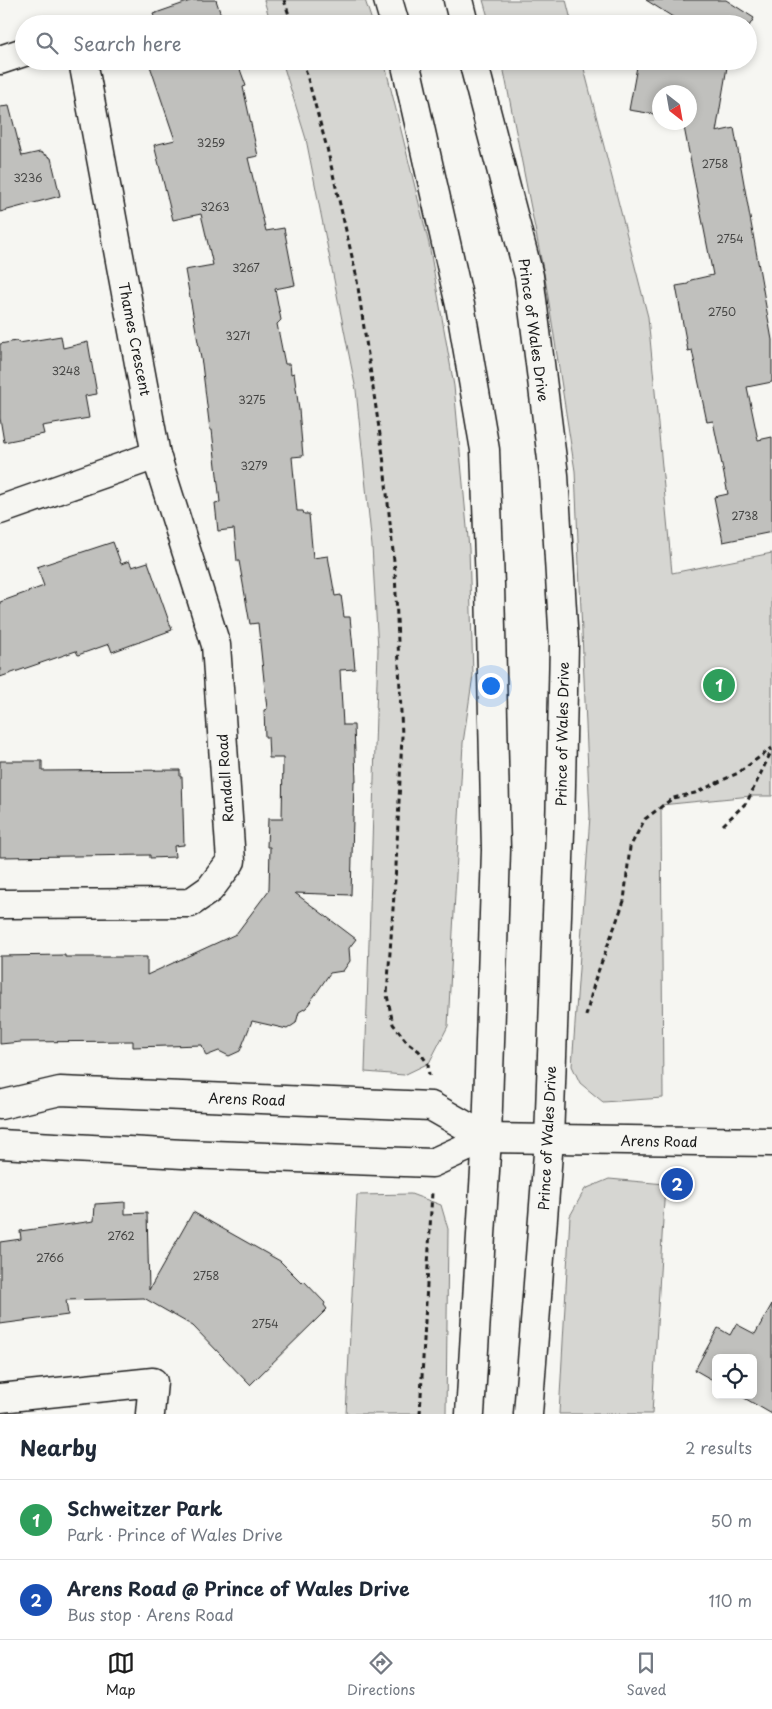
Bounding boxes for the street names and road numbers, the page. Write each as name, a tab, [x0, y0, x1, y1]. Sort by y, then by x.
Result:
street label: Prince of Wales Drive	[514, 257, 555, 403]
street label: Thames Crescent	[114, 280, 156, 398]
street label: Prince of Wales Drive	[550, 661, 574, 806]
street label: Randall Road	[211, 733, 239, 823]
street label: Prince of Wales Drive	[533, 1065, 561, 1211]
street label: Arens Road	[208, 1087, 286, 1111]
street label: Arens Road	[620, 1130, 698, 1152]

